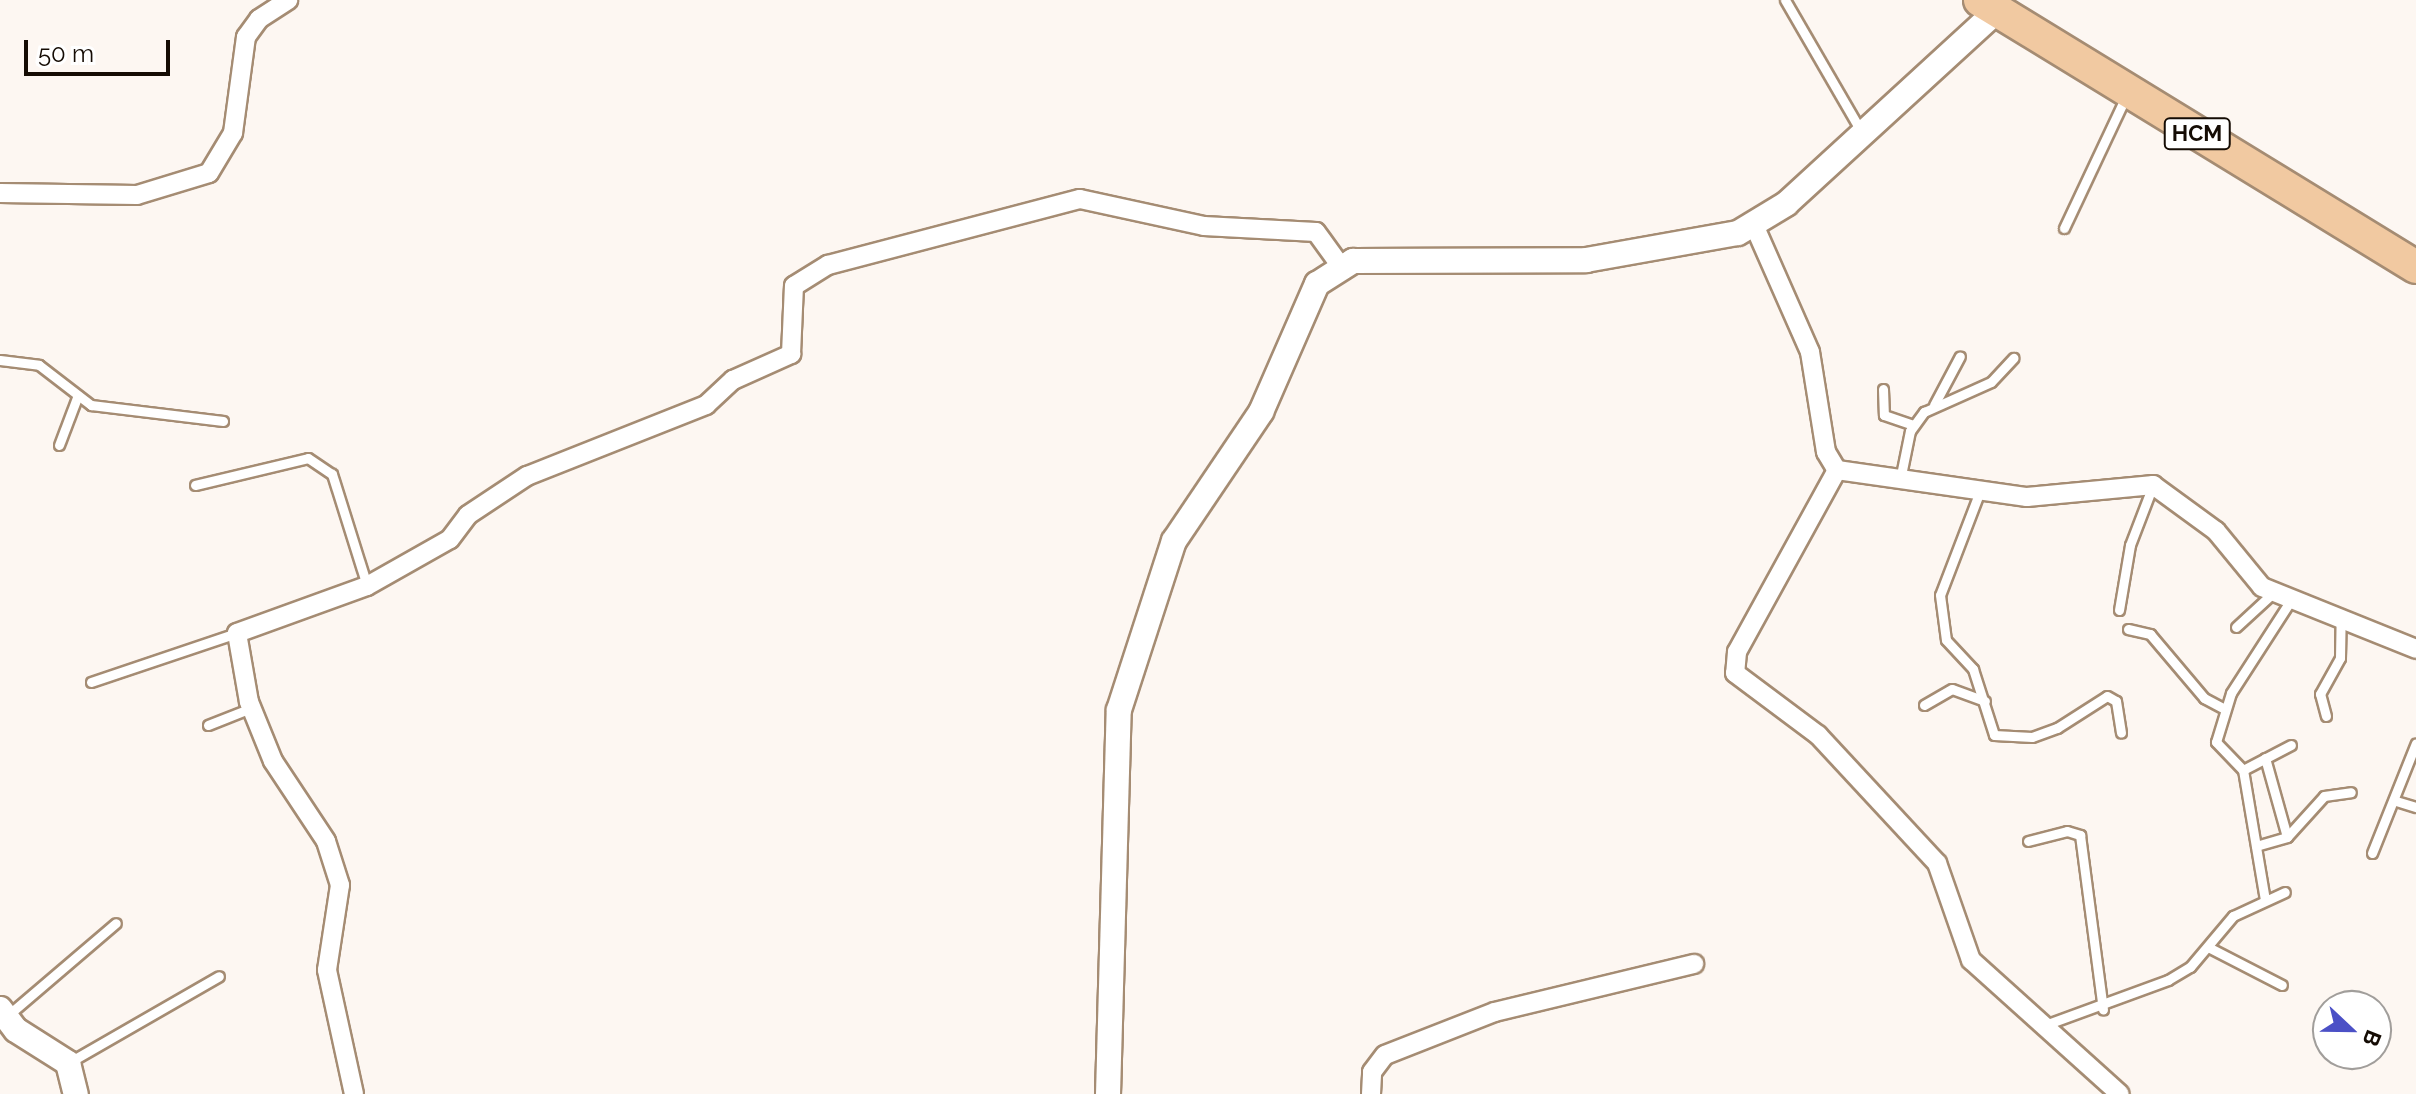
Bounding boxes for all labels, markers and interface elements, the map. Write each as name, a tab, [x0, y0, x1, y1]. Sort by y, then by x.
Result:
scale bar	[28, 24, 174, 74]
text: 50 m	[38, 39, 94, 68]
road number: HCM	[2163, 116, 2231, 152]
north arrow	[2312, 990, 2392, 1070]
text: B	[2358, 1026, 2387, 1050]

